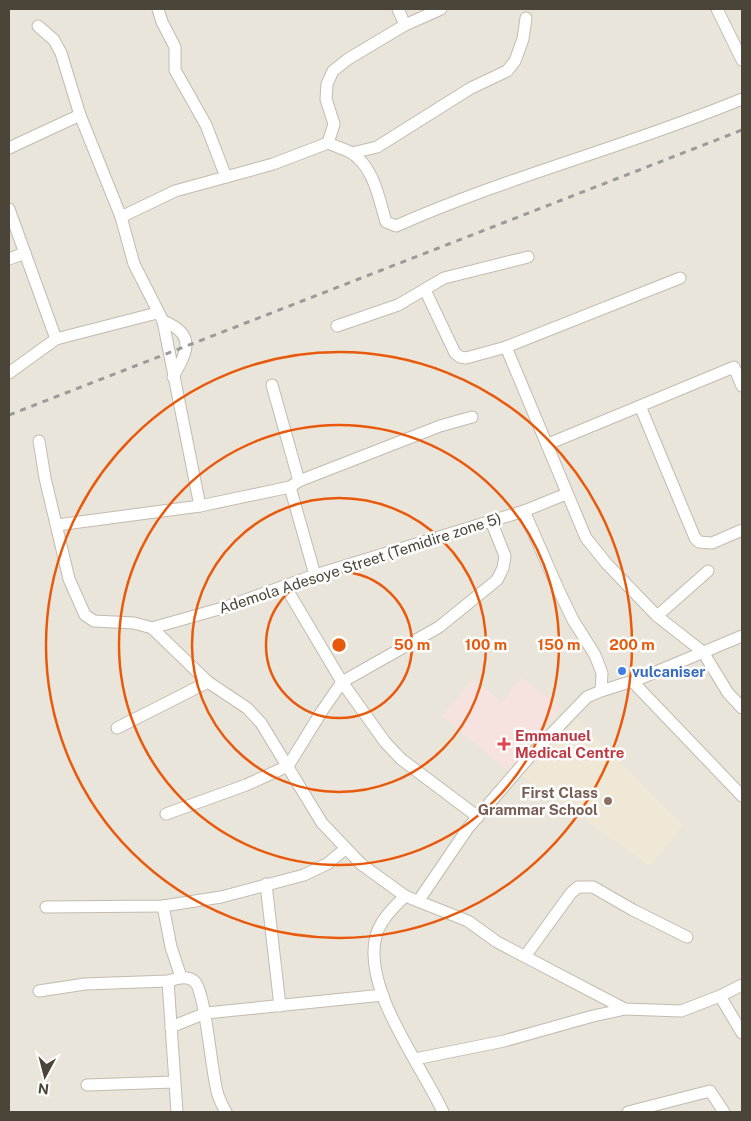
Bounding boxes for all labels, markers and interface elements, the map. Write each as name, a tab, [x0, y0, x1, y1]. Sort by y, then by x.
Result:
street label: Ademola Adesoye Street (Temidire zone 5)	[217, 509, 503, 617]
centre of rings	[330, 636, 348, 654]
text: 50 m	[394, 636, 430, 653]
text: 100 m	[465, 636, 507, 653]
text: 150 m	[537, 636, 581, 653]
text: 200 m	[609, 636, 655, 653]
place label: vulcaniser	[632, 663, 706, 680]
marker: vulcaniser	[616, 665, 628, 677]
place label: Emmanuel Medical Centre	[515, 727, 624, 761]
marker: Emmanuel Medical Centre	[497, 737, 511, 751]
place label: First Class Grammar School	[478, 784, 598, 818]
marker: First Class Grammar School	[602, 795, 614, 807]
north arrow	[20, 1051, 70, 1101]
text: N	[37, 1080, 50, 1098]

